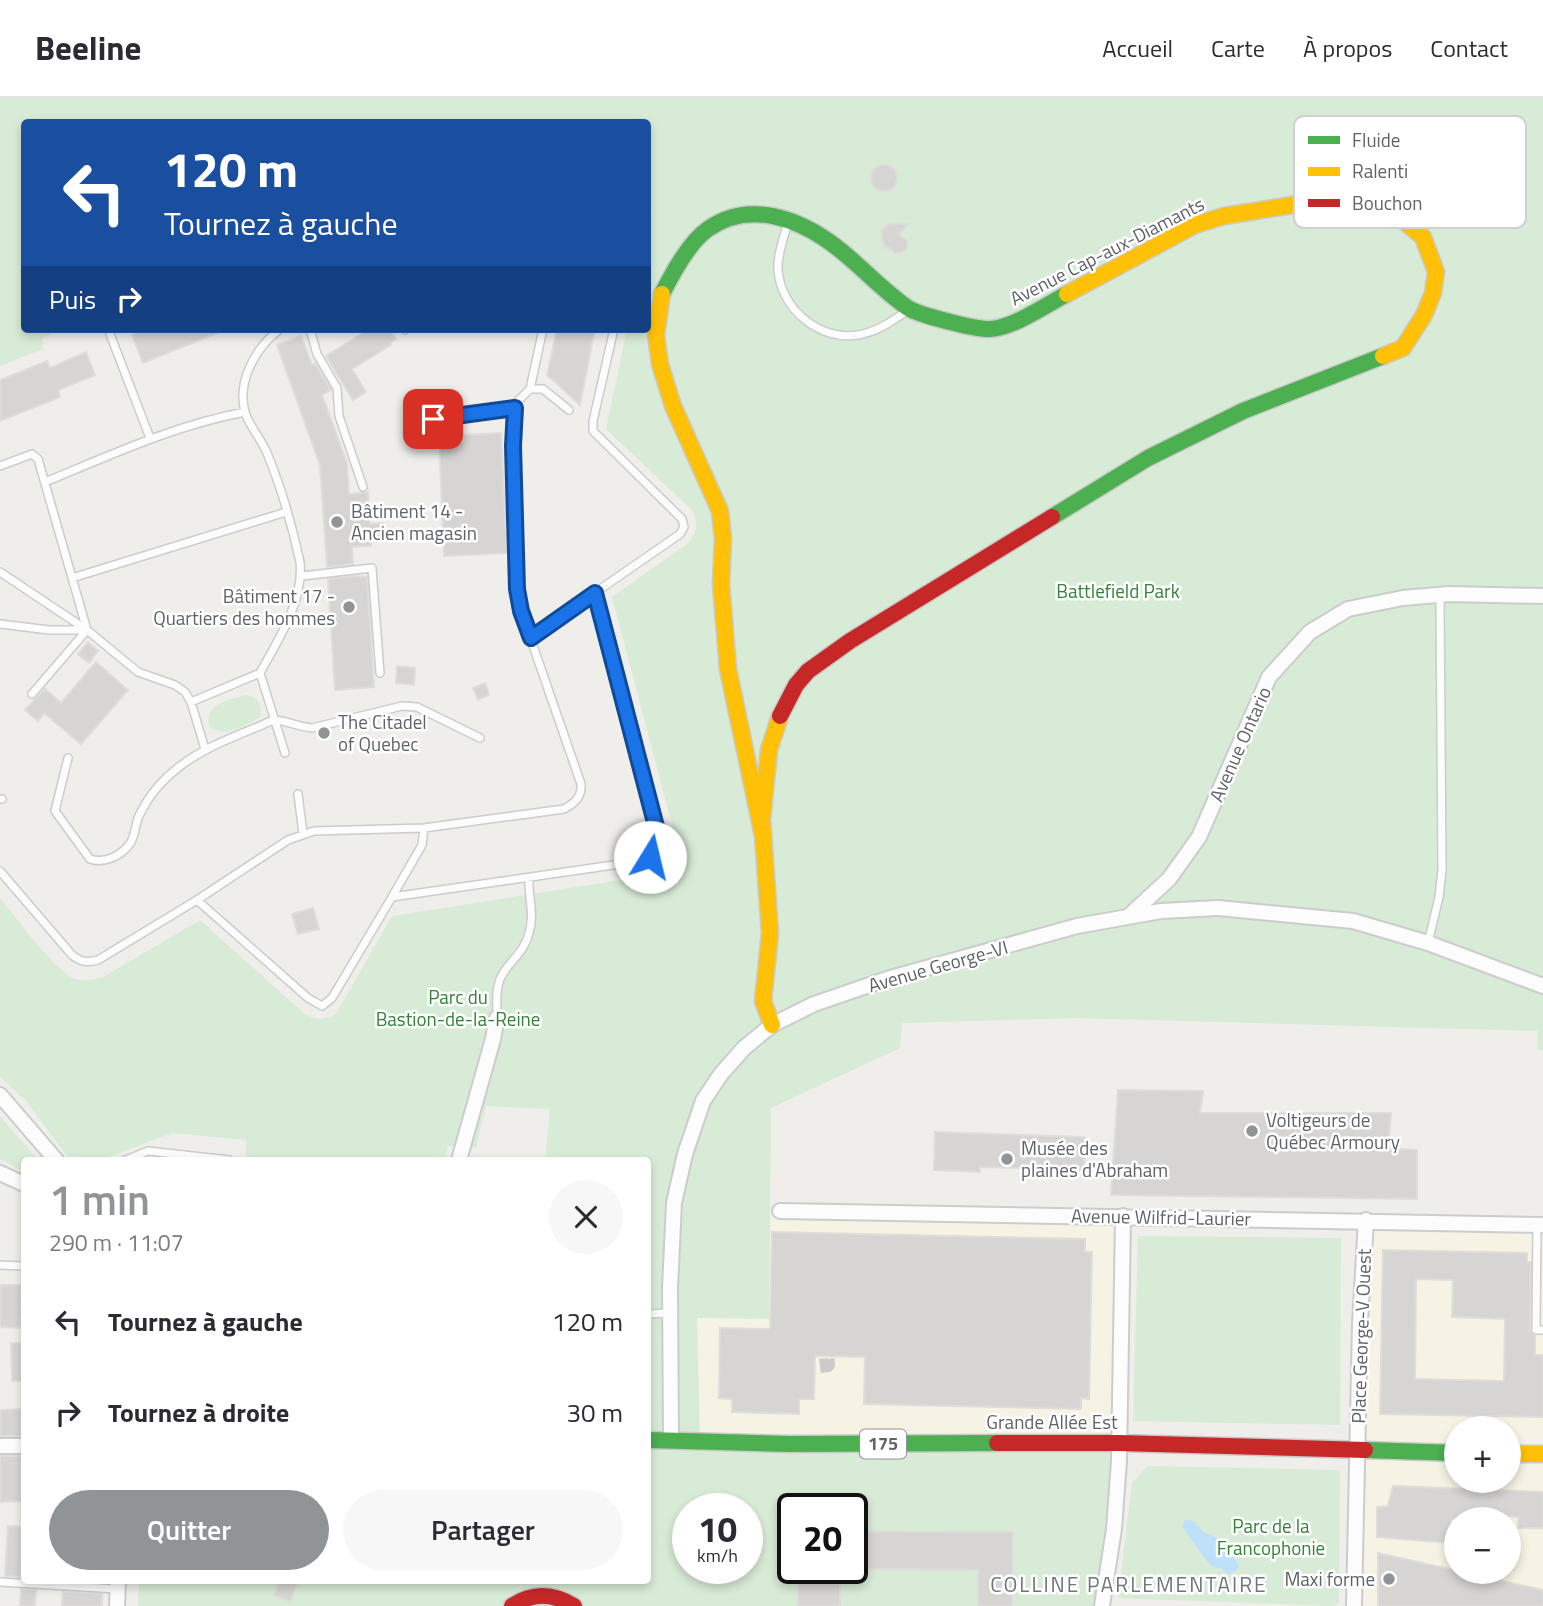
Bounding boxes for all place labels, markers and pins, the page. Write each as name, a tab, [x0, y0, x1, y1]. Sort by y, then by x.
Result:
pin	[403, 389, 463, 449]
place label: Bâtiment 14 - Ancien magasin	[351, 496, 477, 547]
marker: Bâtiment 14 - Ancien magasin	[329, 514, 345, 530]
place label: Bâtiment 17 - Quartiers des hommes	[153, 581, 335, 632]
marker: Bâtiment 17 - Quartiers des hommes	[341, 599, 357, 615]
place label: The Citadel of Quebec	[338, 707, 427, 758]
marker: The Citadel of Quebec	[316, 725, 332, 741]
place label: Voltigeurs de Québec Armoury	[1266, 1105, 1400, 1156]
marker: Voltigeurs de Québec Armoury	[1244, 1123, 1260, 1139]
place label: Musée des plaines d'Abraham	[1021, 1133, 1168, 1184]
marker: Musée des plaines d'Abraham	[999, 1151, 1015, 1167]
place label: Maxi forme	[1284, 1564, 1375, 1593]
marker: Maxi forme	[1381, 1571, 1397, 1587]

